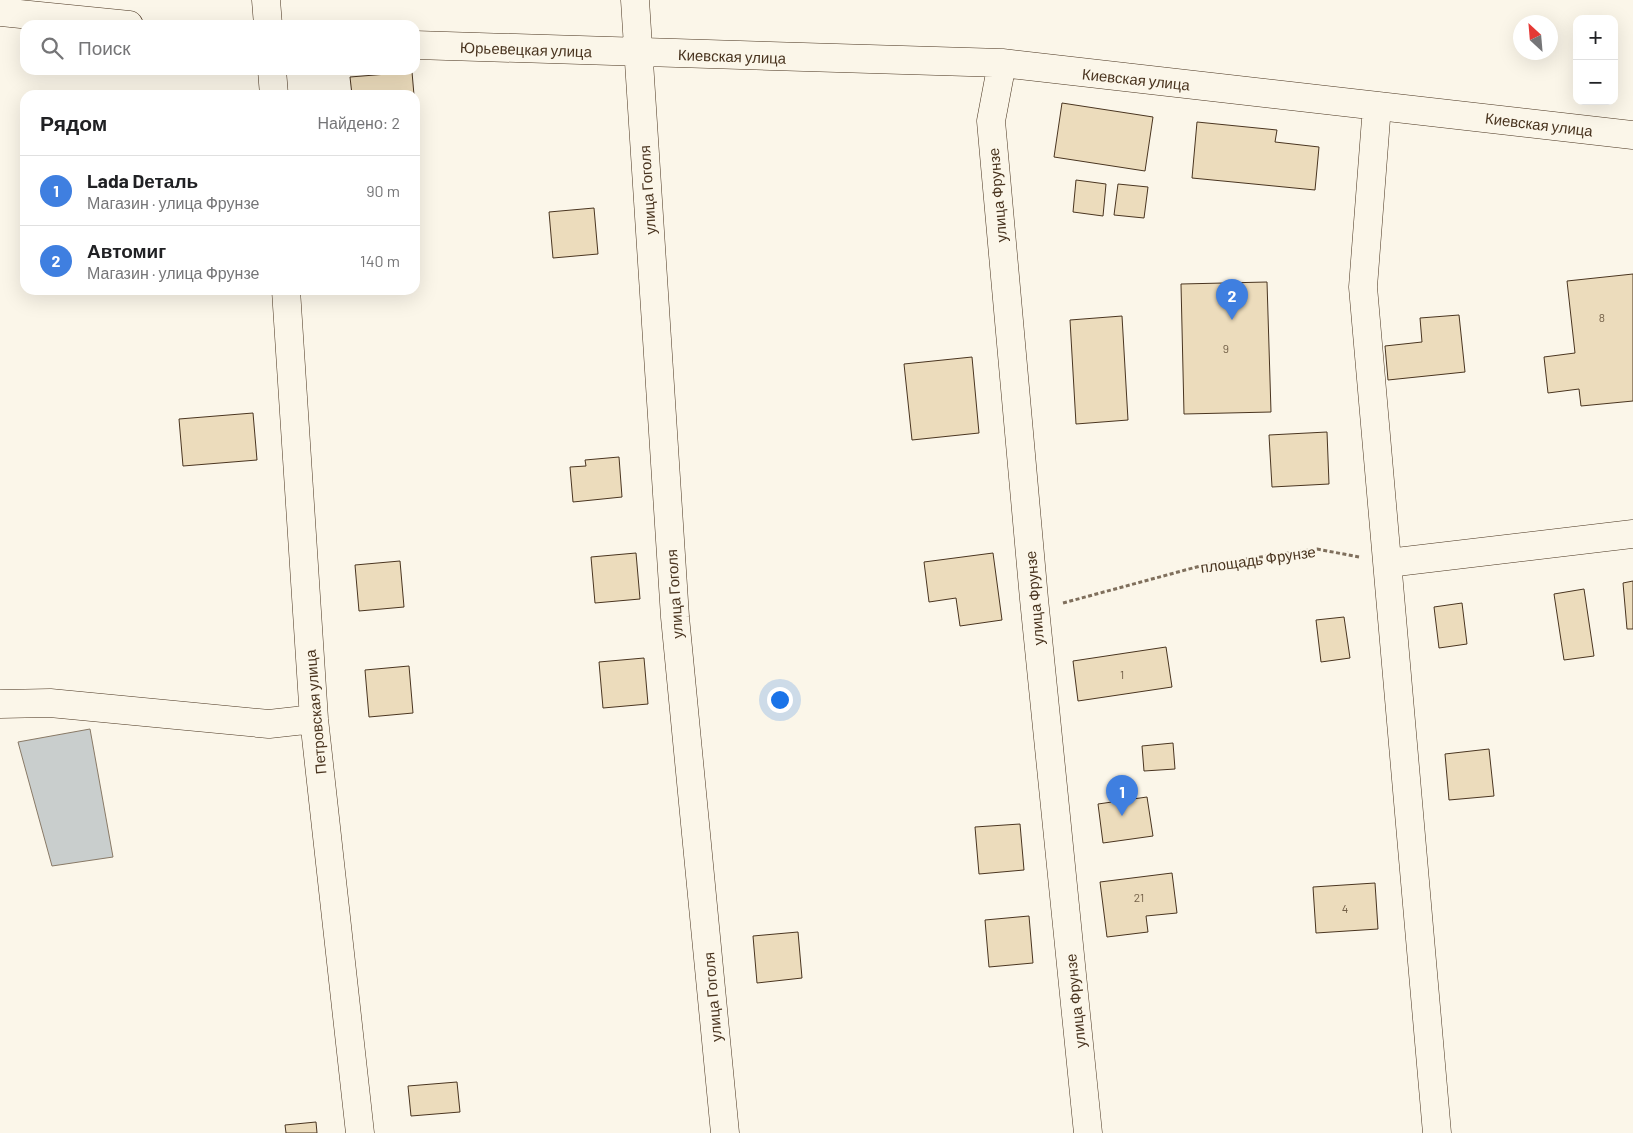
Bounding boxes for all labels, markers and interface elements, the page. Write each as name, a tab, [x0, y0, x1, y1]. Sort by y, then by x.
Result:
north arrow	[1513, 15, 1558, 60]
map controls	[1573, 15, 1618, 105]
button: +	[1573, 15, 1618, 60]
search box	[20, 20, 420, 75]
icon: search	[38, 34, 66, 62]
text: Поиск	[78, 36, 131, 59]
street label: Юрьевецкая улица	[460, 38, 593, 60]
street label: Киевская улица	[678, 45, 787, 67]
button: −	[1573, 60, 1618, 105]
street label: Киевская улица	[1081, 64, 1191, 94]
street label: Киевская улица	[1484, 108, 1595, 140]
text: Рядом	[40, 110, 107, 135]
text: Найдено: 2	[317, 113, 400, 132]
street label: улица Гоголя	[635, 145, 659, 235]
street label: улица Фрунзе	[984, 147, 1010, 243]
text: Lada Dеталь	[87, 169, 198, 192]
text: 1	[53, 181, 59, 200]
text: 90 m	[366, 181, 400, 200]
text: Магазин · улица Фрунзе	[87, 193, 259, 212]
text: Автомиг	[87, 239, 166, 262]
text: 2	[52, 251, 60, 270]
text: 140 m	[360, 251, 400, 270]
text: Магазин · улица Фрунзе	[87, 263, 259, 282]
pin: 2	[1216, 279, 1248, 320]
house number: 8	[1599, 310, 1605, 324]
house number: 9	[1223, 341, 1229, 355]
street label: площадь Фрунзе	[1199, 542, 1317, 576]
street label: улица Гоголя	[662, 549, 686, 639]
street label: улица Фрунзе	[1021, 550, 1047, 646]
street label: Петровская улица	[301, 648, 329, 775]
house number: 1	[1120, 667, 1124, 681]
your location	[767, 687, 793, 713]
pin: 1	[1106, 775, 1138, 816]
house number: 21	[1134, 890, 1144, 904]
house number: 4	[1342, 901, 1348, 915]
street label: улица Гоголя	[699, 952, 725, 1042]
street label: улица Фрунзе	[1061, 953, 1089, 1049]

